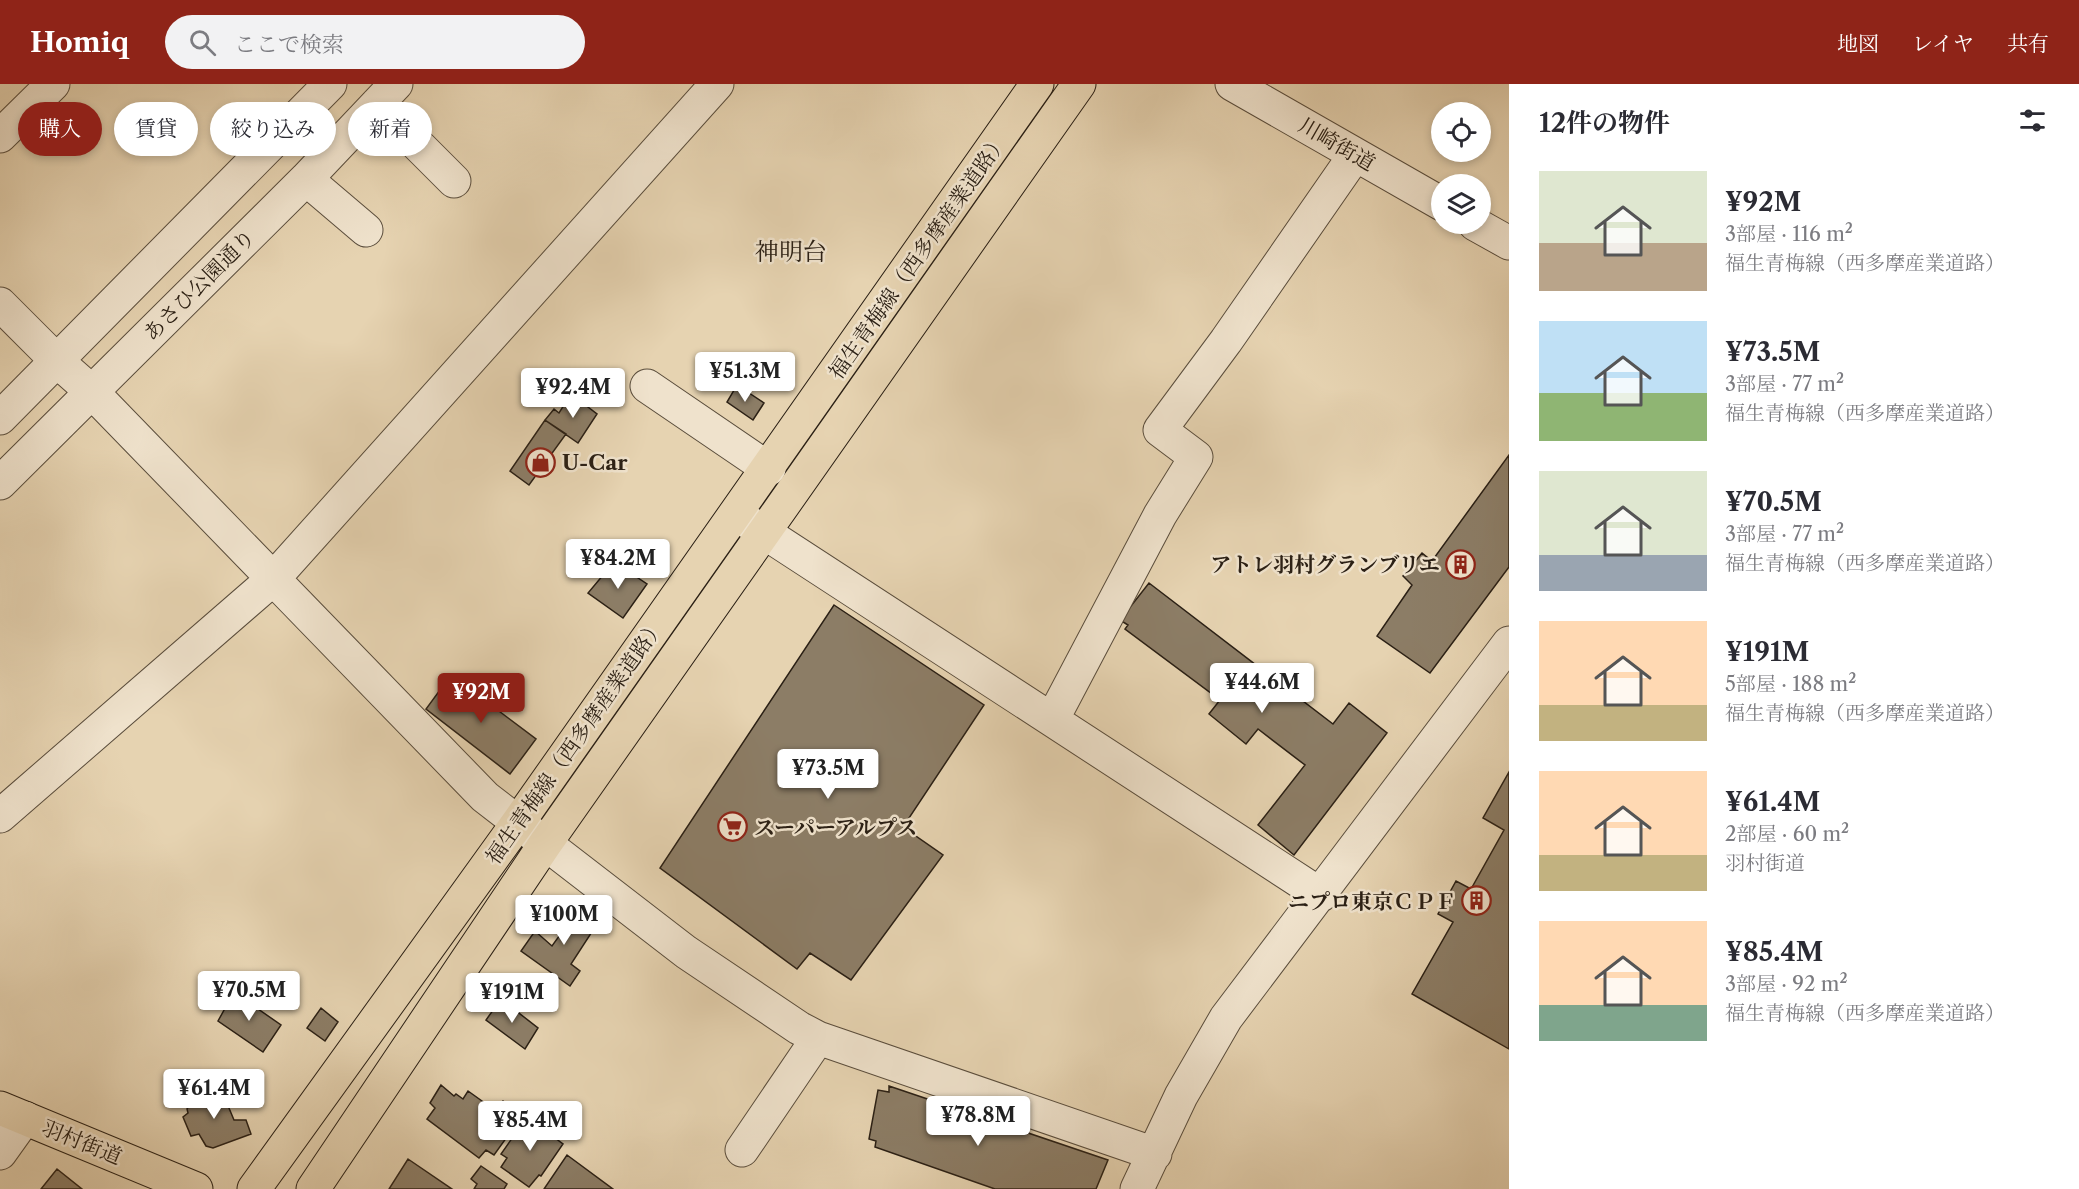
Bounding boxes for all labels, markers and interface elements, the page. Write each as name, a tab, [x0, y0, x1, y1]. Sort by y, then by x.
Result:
search box	[165, 15, 585, 69]
text: Homiq	[30, 25, 129, 59]
icon: search	[186, 26, 219, 59]
text: ここで検索	[234, 31, 344, 58]
text: 地図	[1837, 31, 1879, 56]
text: レイヤ	[1912, 31, 1974, 56]
text: 共有	[2007, 31, 2049, 56]
chip: 購入	[18, 102, 102, 156]
chip: 賃貸	[114, 102, 198, 156]
chip: 絞り込み	[210, 102, 336, 156]
chip: 新着	[348, 102, 432, 156]
map controls	[1431, 102, 1491, 234]
button: locate	[1431, 102, 1491, 162]
icon: filters	[2016, 104, 2049, 137]
text: 12件の物件	[1539, 107, 1670, 139]
street label: 川崎街道	[1294, 112, 1380, 176]
street label: 福生青梅線（西多摩産業道路）	[823, 128, 1013, 384]
button: layers	[1431, 174, 1491, 234]
text: ¥92M	[1725, 186, 1801, 218]
icon: home	[1587, 195, 1659, 267]
text: 3部屋 · 116 m²	[1725, 222, 1853, 246]
street label: あさひ公園通り	[138, 224, 260, 346]
district label: 神明台	[755, 237, 827, 266]
text: 福生青梅線（西多摩産業道路）	[1725, 251, 2005, 275]
text: ¥73.5M	[1725, 336, 1820, 368]
icon: home	[1587, 345, 1659, 417]
pin: ¥51.3M	[696, 352, 794, 403]
text: ¥51.3M	[709, 359, 781, 383]
pin: ¥92.4M	[524, 368, 622, 419]
text: 3部屋 · 77 m²	[1725, 372, 1844, 396]
text: ¥92.4M	[535, 375, 611, 399]
text: 福生青梅線（西多摩産業道路）	[1725, 401, 2005, 425]
shop icon: U-Car	[525, 446, 557, 478]
place label: U-Car	[562, 450, 628, 475]
text: ¥70.5M	[1725, 486, 1822, 518]
icon: home	[1587, 495, 1659, 567]
text: 3部屋 · 77 m²	[1725, 522, 1844, 546]
pin: ¥84.2M	[569, 539, 667, 590]
text: ¥84.2M	[580, 546, 656, 570]
building icon: アトレ羽村グランブリエ	[1445, 548, 1477, 580]
text: 福生青梅線（西多摩産業道路）	[1725, 551, 2005, 575]
place label: アトレ羽村グランブリエ	[1210, 552, 1440, 577]
street label: 福生青梅線（西多摩産業道路）	[480, 613, 670, 869]
text: ¥191M	[1725, 636, 1809, 668]
icon: home	[1587, 645, 1659, 717]
pin: ¥44.6M	[1213, 663, 1311, 714]
text: ¥44.6M	[1224, 670, 1300, 694]
text: 5部屋 · 188 m²	[1725, 672, 1856, 696]
pin: ¥92M	[445, 673, 517, 724]
text: ¥92M	[452, 680, 510, 704]
text: 福生青梅線（西多摩産業道路）	[1725, 701, 2005, 725]
pin: ¥73.5M	[779, 749, 877, 800]
text: ¥73.5M	[791, 756, 865, 780]
text: ¥61.4M	[1725, 786, 1820, 818]
icon: home	[1587, 795, 1659, 867]
supermarket icon: スーパーアルプス	[717, 811, 749, 843]
place label: スーパーアルプス	[754, 815, 917, 840]
text: 2部屋 · 60 m²	[1725, 822, 1849, 846]
text: 羽村街道	[1725, 851, 1805, 875]
building icon: ニプロ東京ＣＰＦ	[1461, 885, 1493, 917]
place label: ニプロ東京ＣＰＦ	[1288, 889, 1456, 914]
pin: ¥100M	[522, 895, 606, 946]
text: ¥100M	[529, 902, 599, 926]
text: ¥85.4M	[1725, 936, 1823, 968]
icon: home	[1587, 945, 1659, 1017]
pin: ¥70.5M	[200, 971, 298, 1022]
text: 3部屋 · 92 m²	[1725, 972, 1848, 996]
pin: ¥191M	[470, 973, 554, 1024]
text: ¥70.5M	[212, 978, 286, 1002]
text: ¥191M	[480, 980, 544, 1004]
text: 福生青梅線（西多摩産業道路）	[1725, 1001, 2005, 1025]
pin: ¥61.4M	[165, 1069, 263, 1120]
text: ¥61.4M	[177, 1076, 251, 1100]
pin: ¥78.8M	[929, 1096, 1027, 1147]
pin: ¥85.4M	[481, 1101, 579, 1152]
text: ¥78.8M	[940, 1103, 1016, 1127]
text: ¥85.4M	[492, 1108, 568, 1132]
street label: 羽村街道	[38, 1115, 126, 1169]

